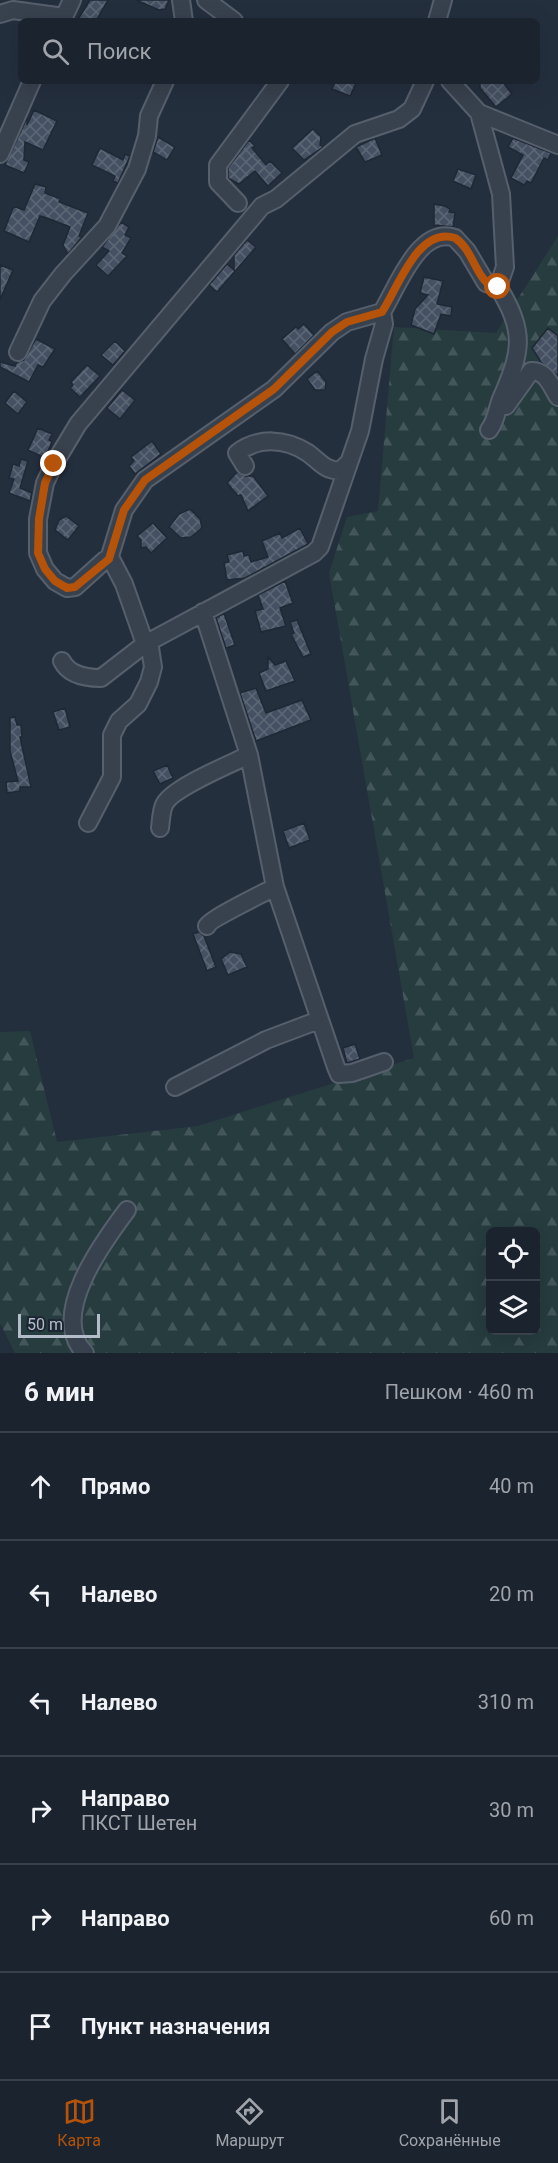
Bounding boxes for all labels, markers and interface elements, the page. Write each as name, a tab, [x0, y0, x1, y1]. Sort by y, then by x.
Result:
search box	[18, 18, 540, 84]
icon: search	[39, 35, 72, 68]
text: Поиск	[87, 39, 151, 64]
route start	[484, 273, 510, 299]
route end	[40, 450, 66, 476]
map controls	[486, 1227, 540, 1335]
button: locate	[486, 1227, 540, 1281]
button: layers	[486, 1281, 540, 1335]
scale bar	[18, 1311, 100, 1338]
text: 50 m	[27, 1315, 63, 1334]
text: 6 мин	[24, 1377, 95, 1407]
text: Пешком · 460 m	[385, 1380, 534, 1404]
icon: ahead	[24, 1470, 57, 1503]
text: Прямо	[81, 1474, 150, 1499]
text: 40 m	[489, 1474, 534, 1498]
icon: left	[24, 1578, 57, 1611]
text: Налево	[81, 1582, 158, 1607]
text: 20 m	[489, 1582, 534, 1606]
icon: left	[24, 1686, 57, 1719]
text: Налево	[81, 1690, 158, 1715]
text: 310 m	[478, 1690, 534, 1714]
text: Направо	[81, 1786, 170, 1811]
icon: right	[24, 1794, 57, 1827]
text: 30 m	[489, 1798, 534, 1822]
text: ПКСТ Шетен	[81, 1811, 197, 1835]
icon: right	[24, 1902, 57, 1935]
text: Направо	[81, 1906, 170, 1931]
text: 60 m	[489, 1906, 534, 1930]
icon: arrive	[24, 2010, 57, 2043]
text: Пункт назначения	[81, 2014, 270, 2039]
tab: Карта	[57, 2095, 101, 2150]
tab: Маршрут	[215, 2095, 284, 2150]
tab: Сохранённые	[399, 2095, 501, 2150]

